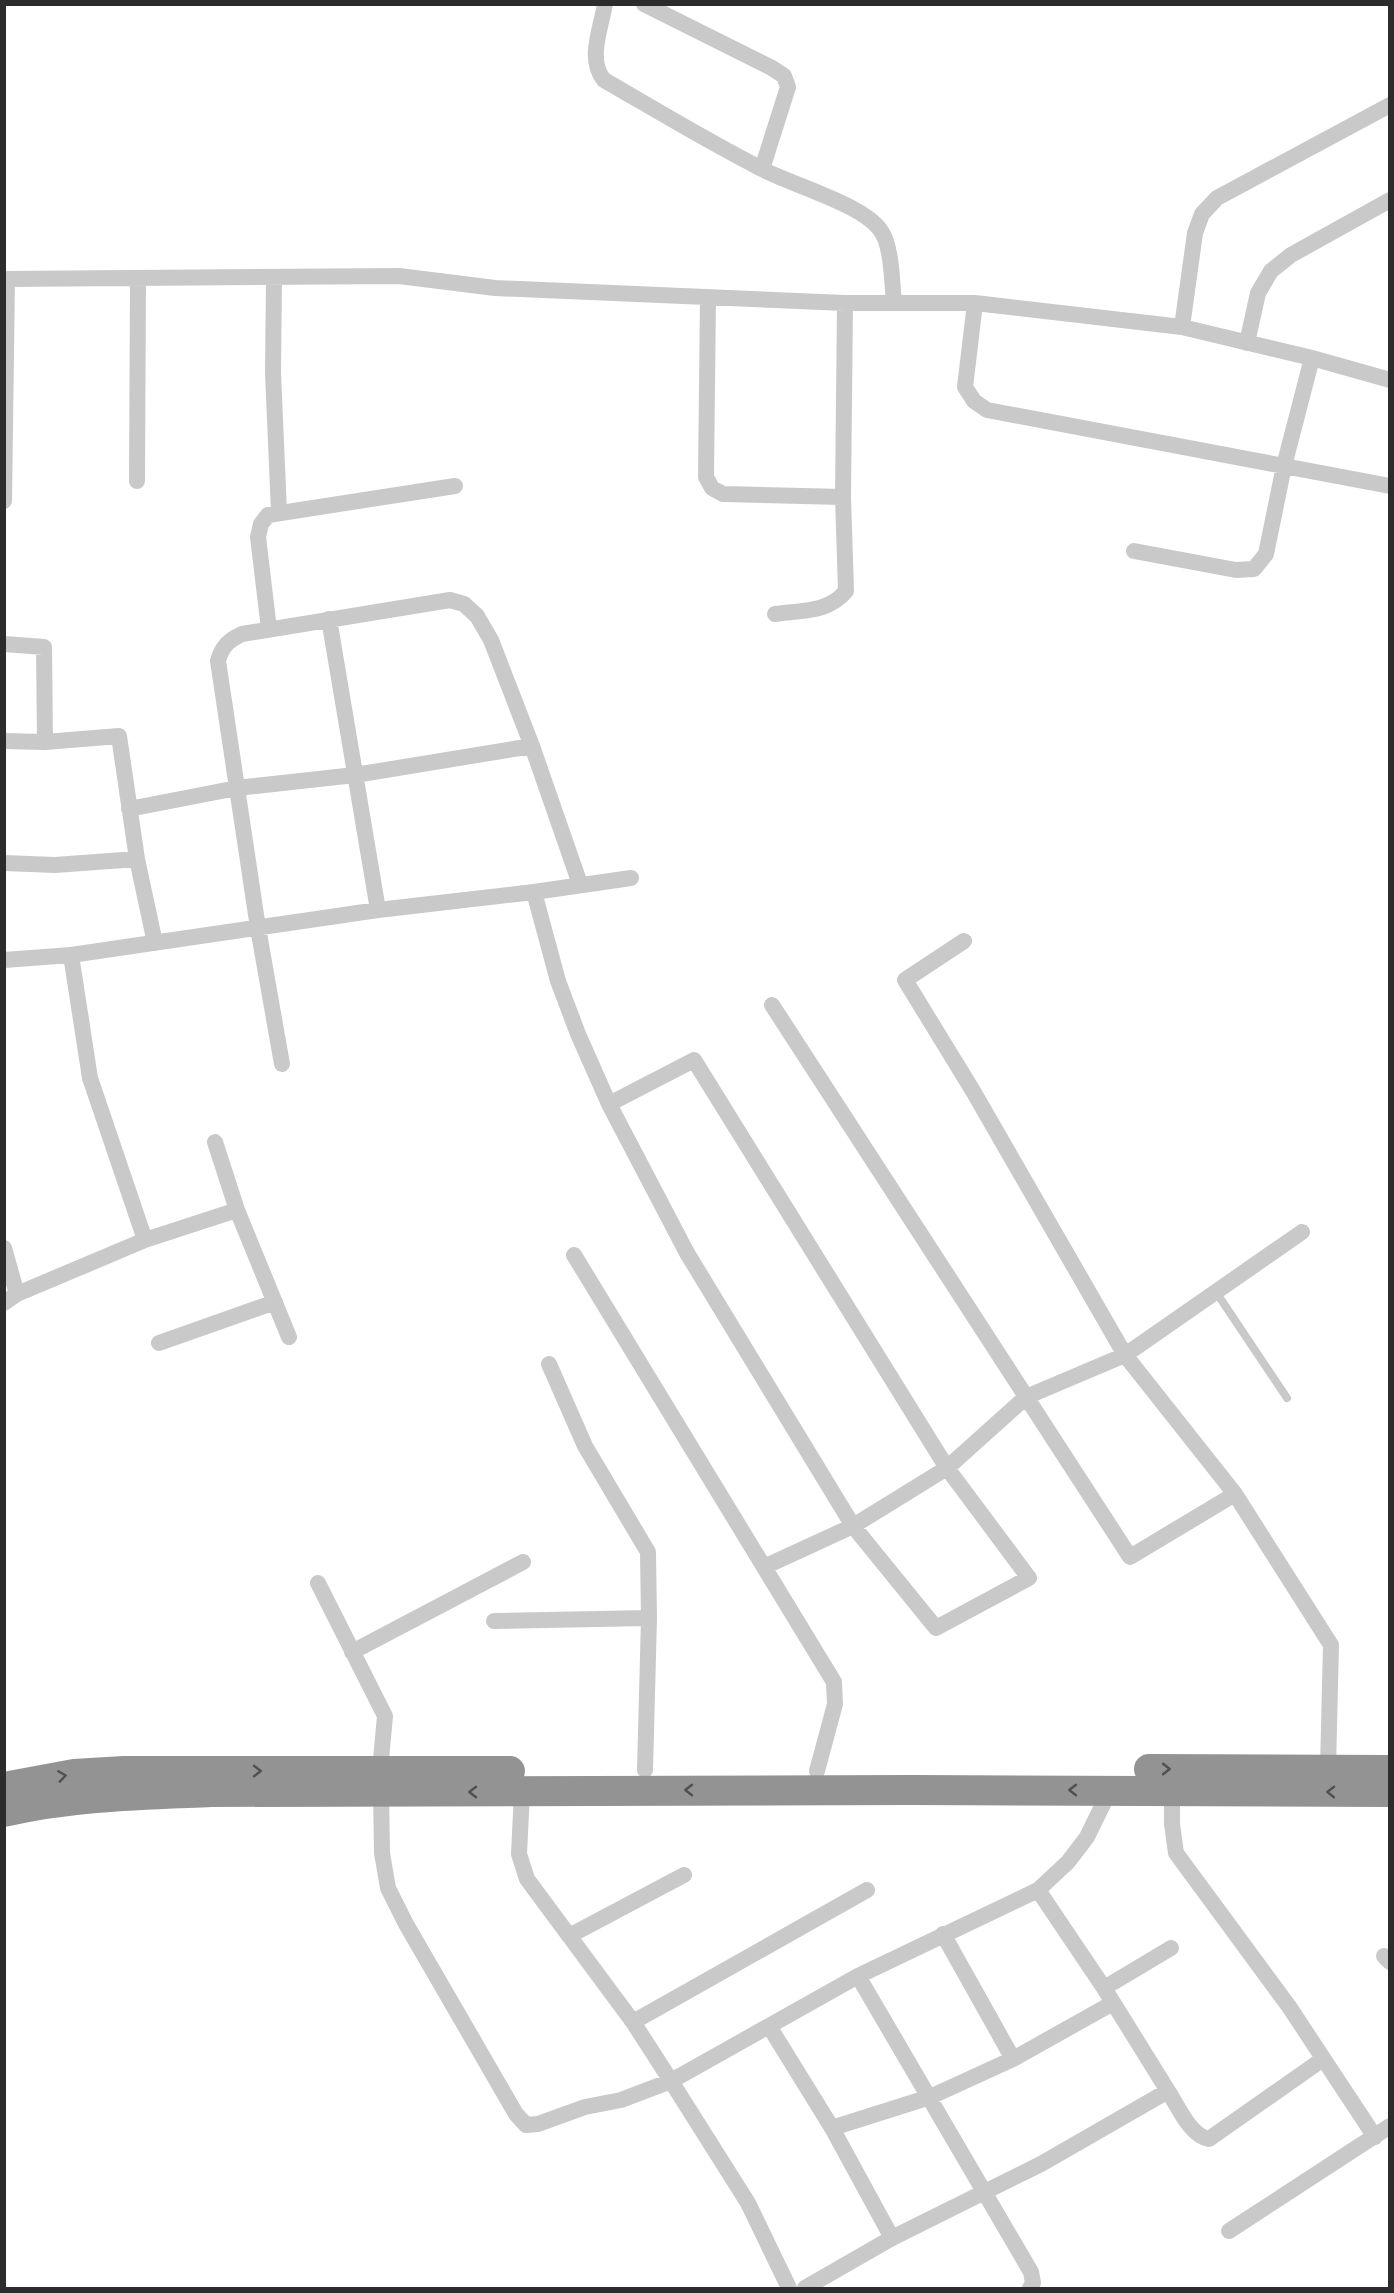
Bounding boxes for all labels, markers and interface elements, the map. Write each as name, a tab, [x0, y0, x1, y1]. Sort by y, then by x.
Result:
one-way arrow	[1161, 1763, 1170, 1775]
one-way arrow	[252, 1765, 261, 1777]
one-way arrow	[57, 1771, 67, 1783]
one-way arrow	[685, 1784, 694, 1796]
one-way arrow	[1069, 1784, 1078, 1796]
one-way arrow	[469, 1786, 478, 1798]
one-way arrow	[1327, 1786, 1336, 1798]

